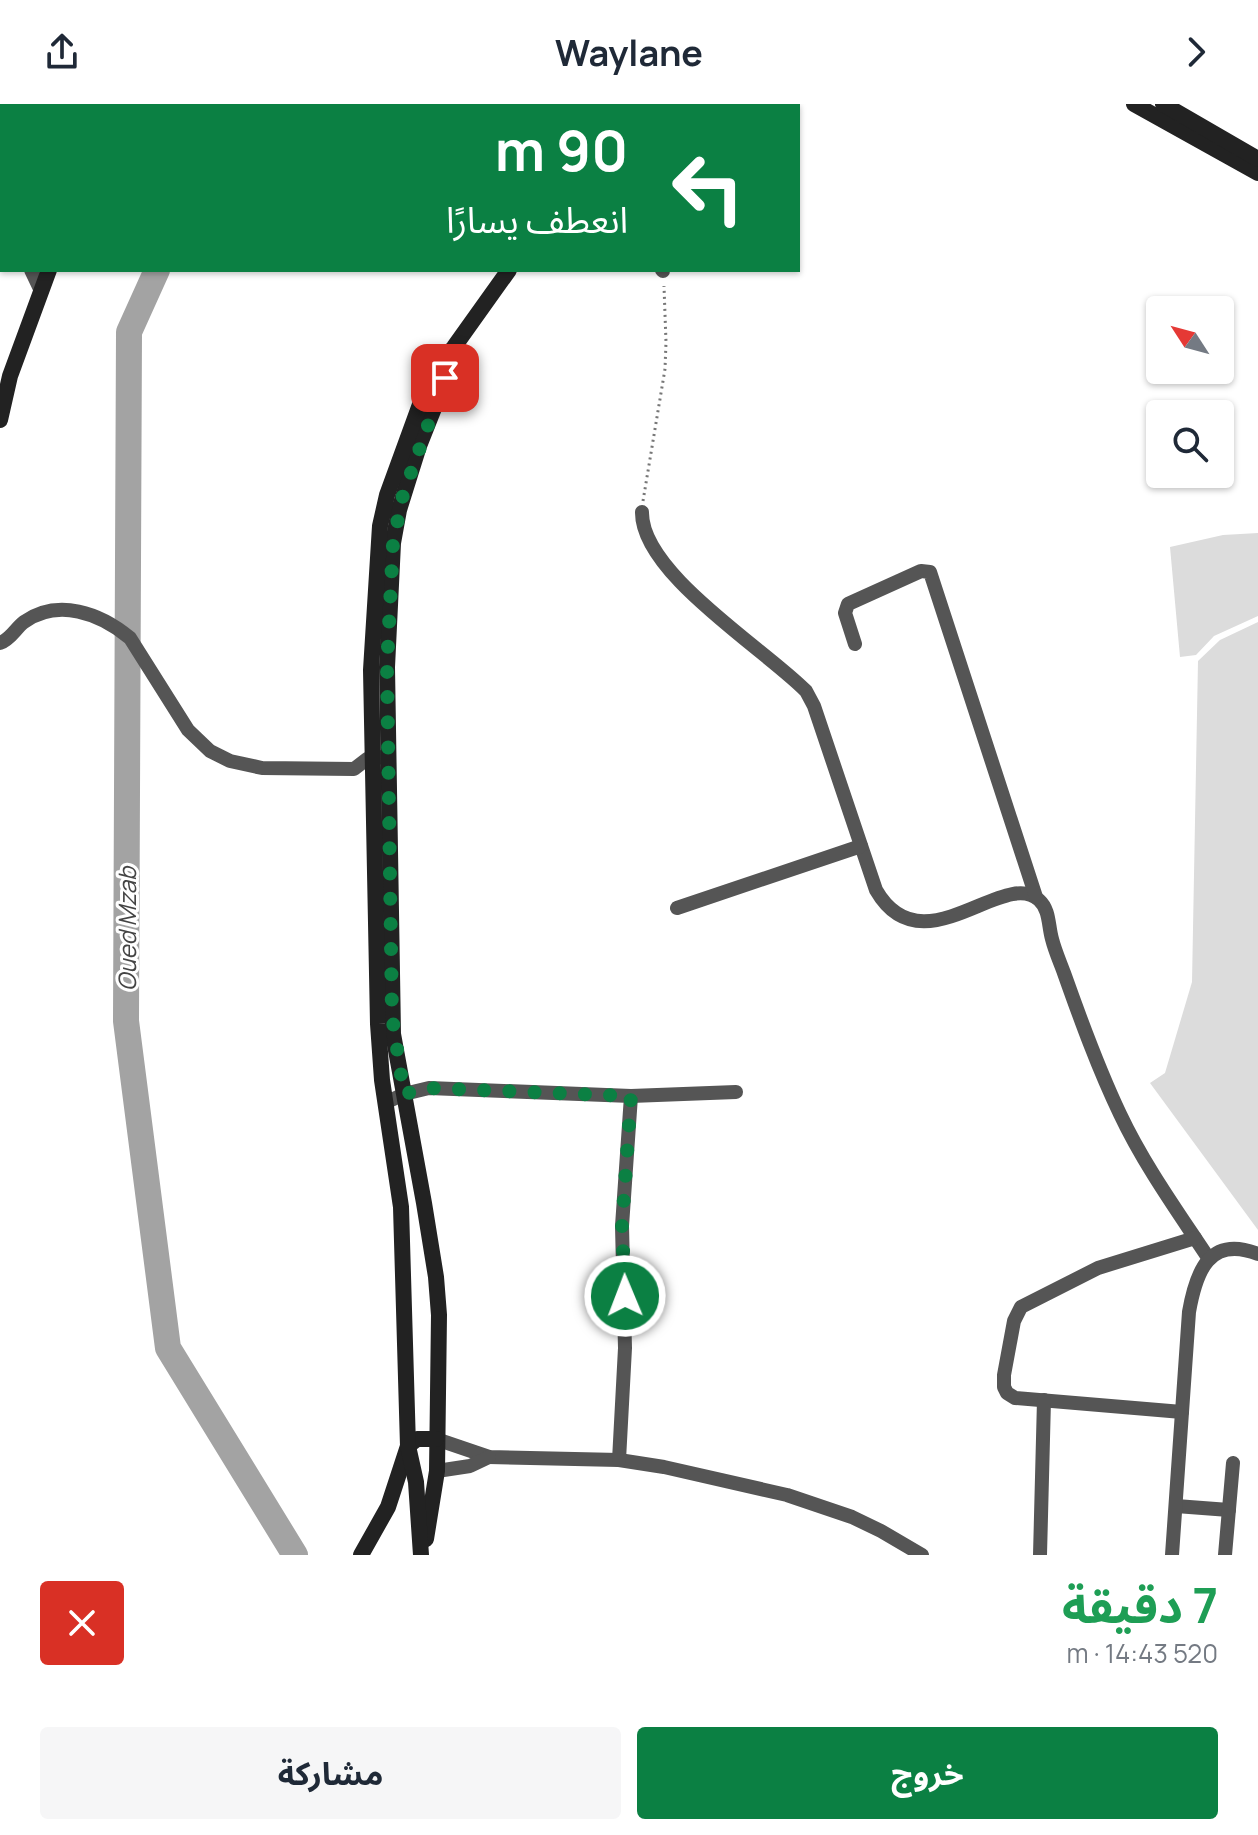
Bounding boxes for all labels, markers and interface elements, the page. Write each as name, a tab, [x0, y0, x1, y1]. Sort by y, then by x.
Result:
text: Waylane	[555, 28, 703, 77]
icon: share	[40, 30, 84, 74]
icon: forward	[1174, 30, 1218, 74]
text: 90 m	[495, 111, 628, 188]
icon: left	[656, 136, 760, 240]
text: انعطف يسارًا	[446, 195, 628, 244]
north arrow	[1146, 296, 1234, 384]
map controls	[1146, 296, 1234, 488]
pin	[411, 344, 479, 412]
icon: arrive	[423, 356, 467, 400]
button: search	[1146, 400, 1234, 488]
water label: Oued Mzab	[110, 865, 143, 991]
position arrow	[583, 1254, 667, 1338]
text: 7 دقيقة	[1062, 1572, 1218, 1637]
button: close	[40, 1581, 124, 1665]
text: 520 m · 14:43	[1067, 1635, 1218, 1671]
button: مشاركة	[40, 1727, 621, 1819]
button: خروج	[637, 1727, 1218, 1819]

